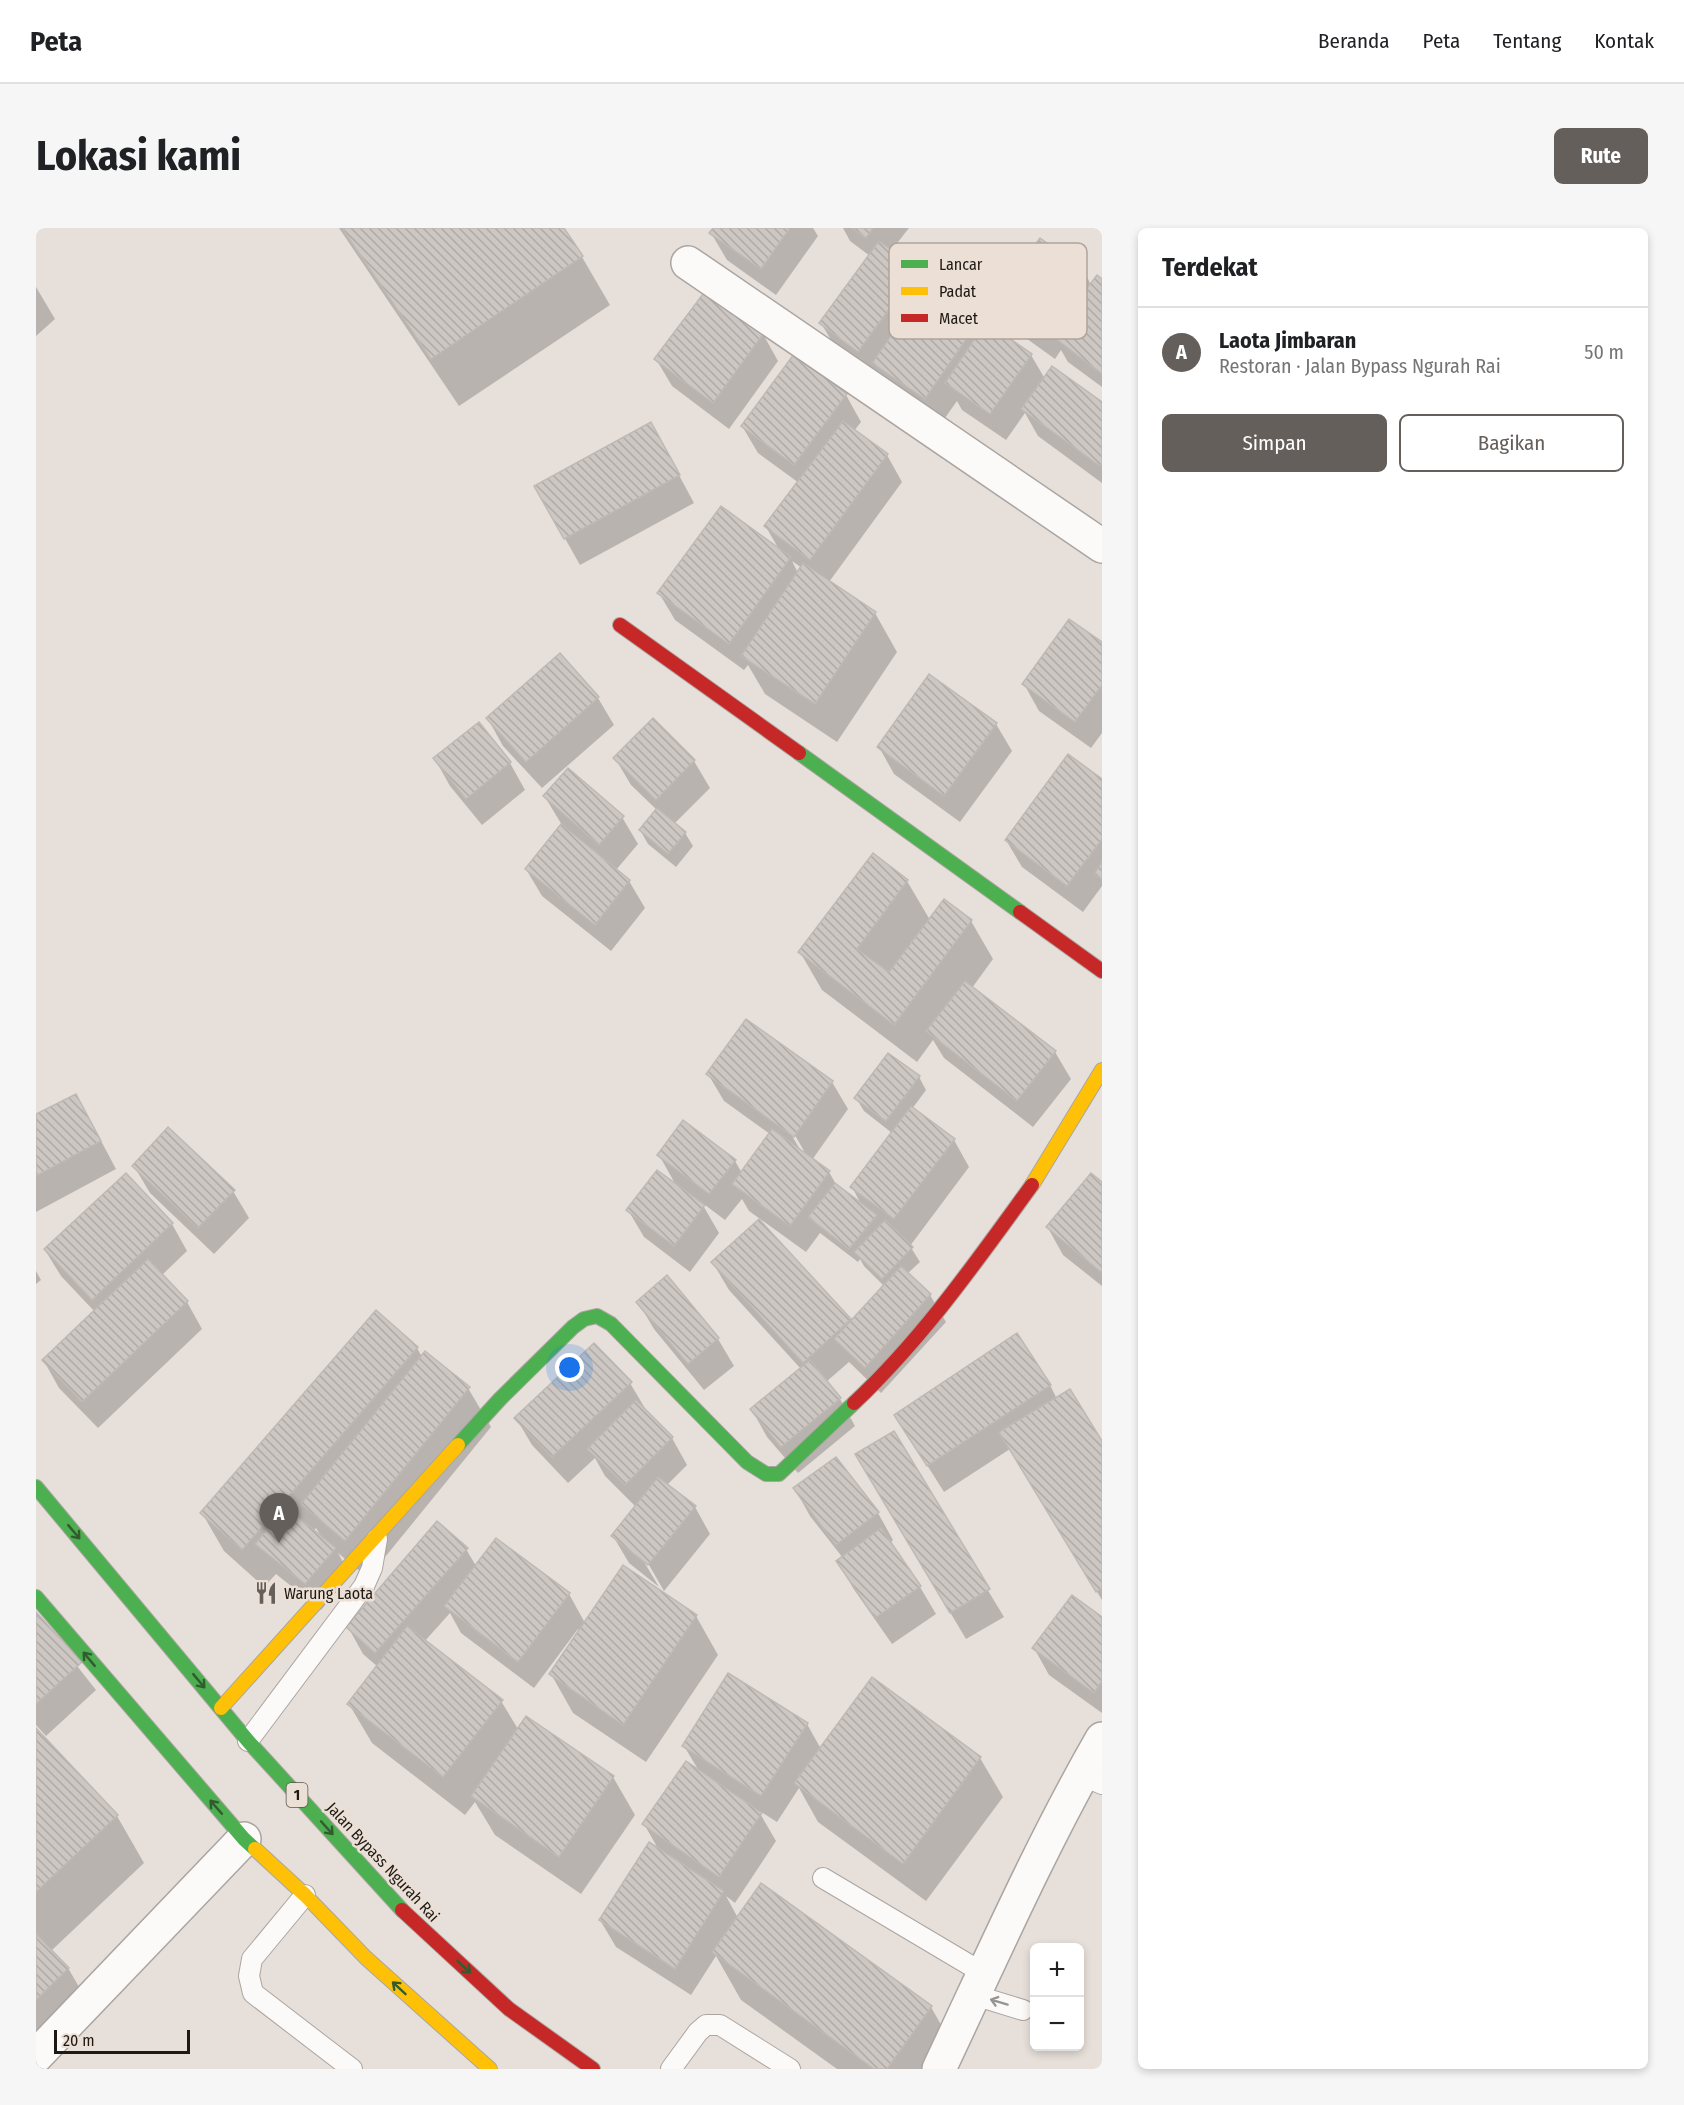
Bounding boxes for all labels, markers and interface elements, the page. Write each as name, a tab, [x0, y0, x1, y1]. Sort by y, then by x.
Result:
text: Peta	[30, 25, 82, 58]
text: Beranda	[1318, 28, 1390, 54]
text: Peta	[1423, 28, 1460, 54]
text: Tentang	[1493, 28, 1561, 54]
text: Kontak	[1594, 28, 1654, 54]
button: Rute	[1554, 128, 1648, 184]
text: Lokasi kami	[36, 131, 241, 181]
legend	[889, 243, 1087, 339]
text: Terdekat	[1162, 252, 1258, 283]
text: Lancar	[939, 255, 983, 274]
text: Padat	[939, 282, 977, 301]
text: Macet	[939, 309, 979, 328]
text: Laota Jimbaran	[1219, 327, 1356, 354]
text: A	[1176, 340, 1187, 364]
text: 50 m	[1584, 340, 1624, 364]
text: Restoran · Jalan Bypass Ngurah Rai	[1219, 354, 1501, 378]
button: Simpan	[1162, 414, 1387, 472]
button: Bagikan	[1399, 414, 1624, 472]
your location	[555, 1353, 584, 1382]
pin: A	[260, 1494, 298, 1543]
one-way arrow	[67, 1524, 80, 1540]
restaurant icon: Warung Laota	[253, 1580, 279, 1606]
place label: Warung Laota	[284, 1584, 373, 1603]
one-way arrow	[82, 1652, 96, 1667]
one-way arrow	[192, 1673, 205, 1689]
road number: 1	[286, 1783, 308, 1807]
street label: Jalan Bypass Ngurah Rai	[323, 1798, 443, 1926]
one-way arrow	[209, 1800, 223, 1815]
one-way arrow	[320, 1820, 334, 1835]
map controls	[1030, 1943, 1084, 2051]
button: +	[1030, 1943, 1084, 1997]
one-way arrow	[456, 1960, 471, 1974]
one-way arrow	[392, 1981, 407, 1995]
one-way arrow	[990, 1996, 1009, 2007]
button: −	[1030, 1997, 1084, 2051]
scale bar	[54, 2027, 190, 2054]
text: 20 m	[63, 2031, 94, 2050]

